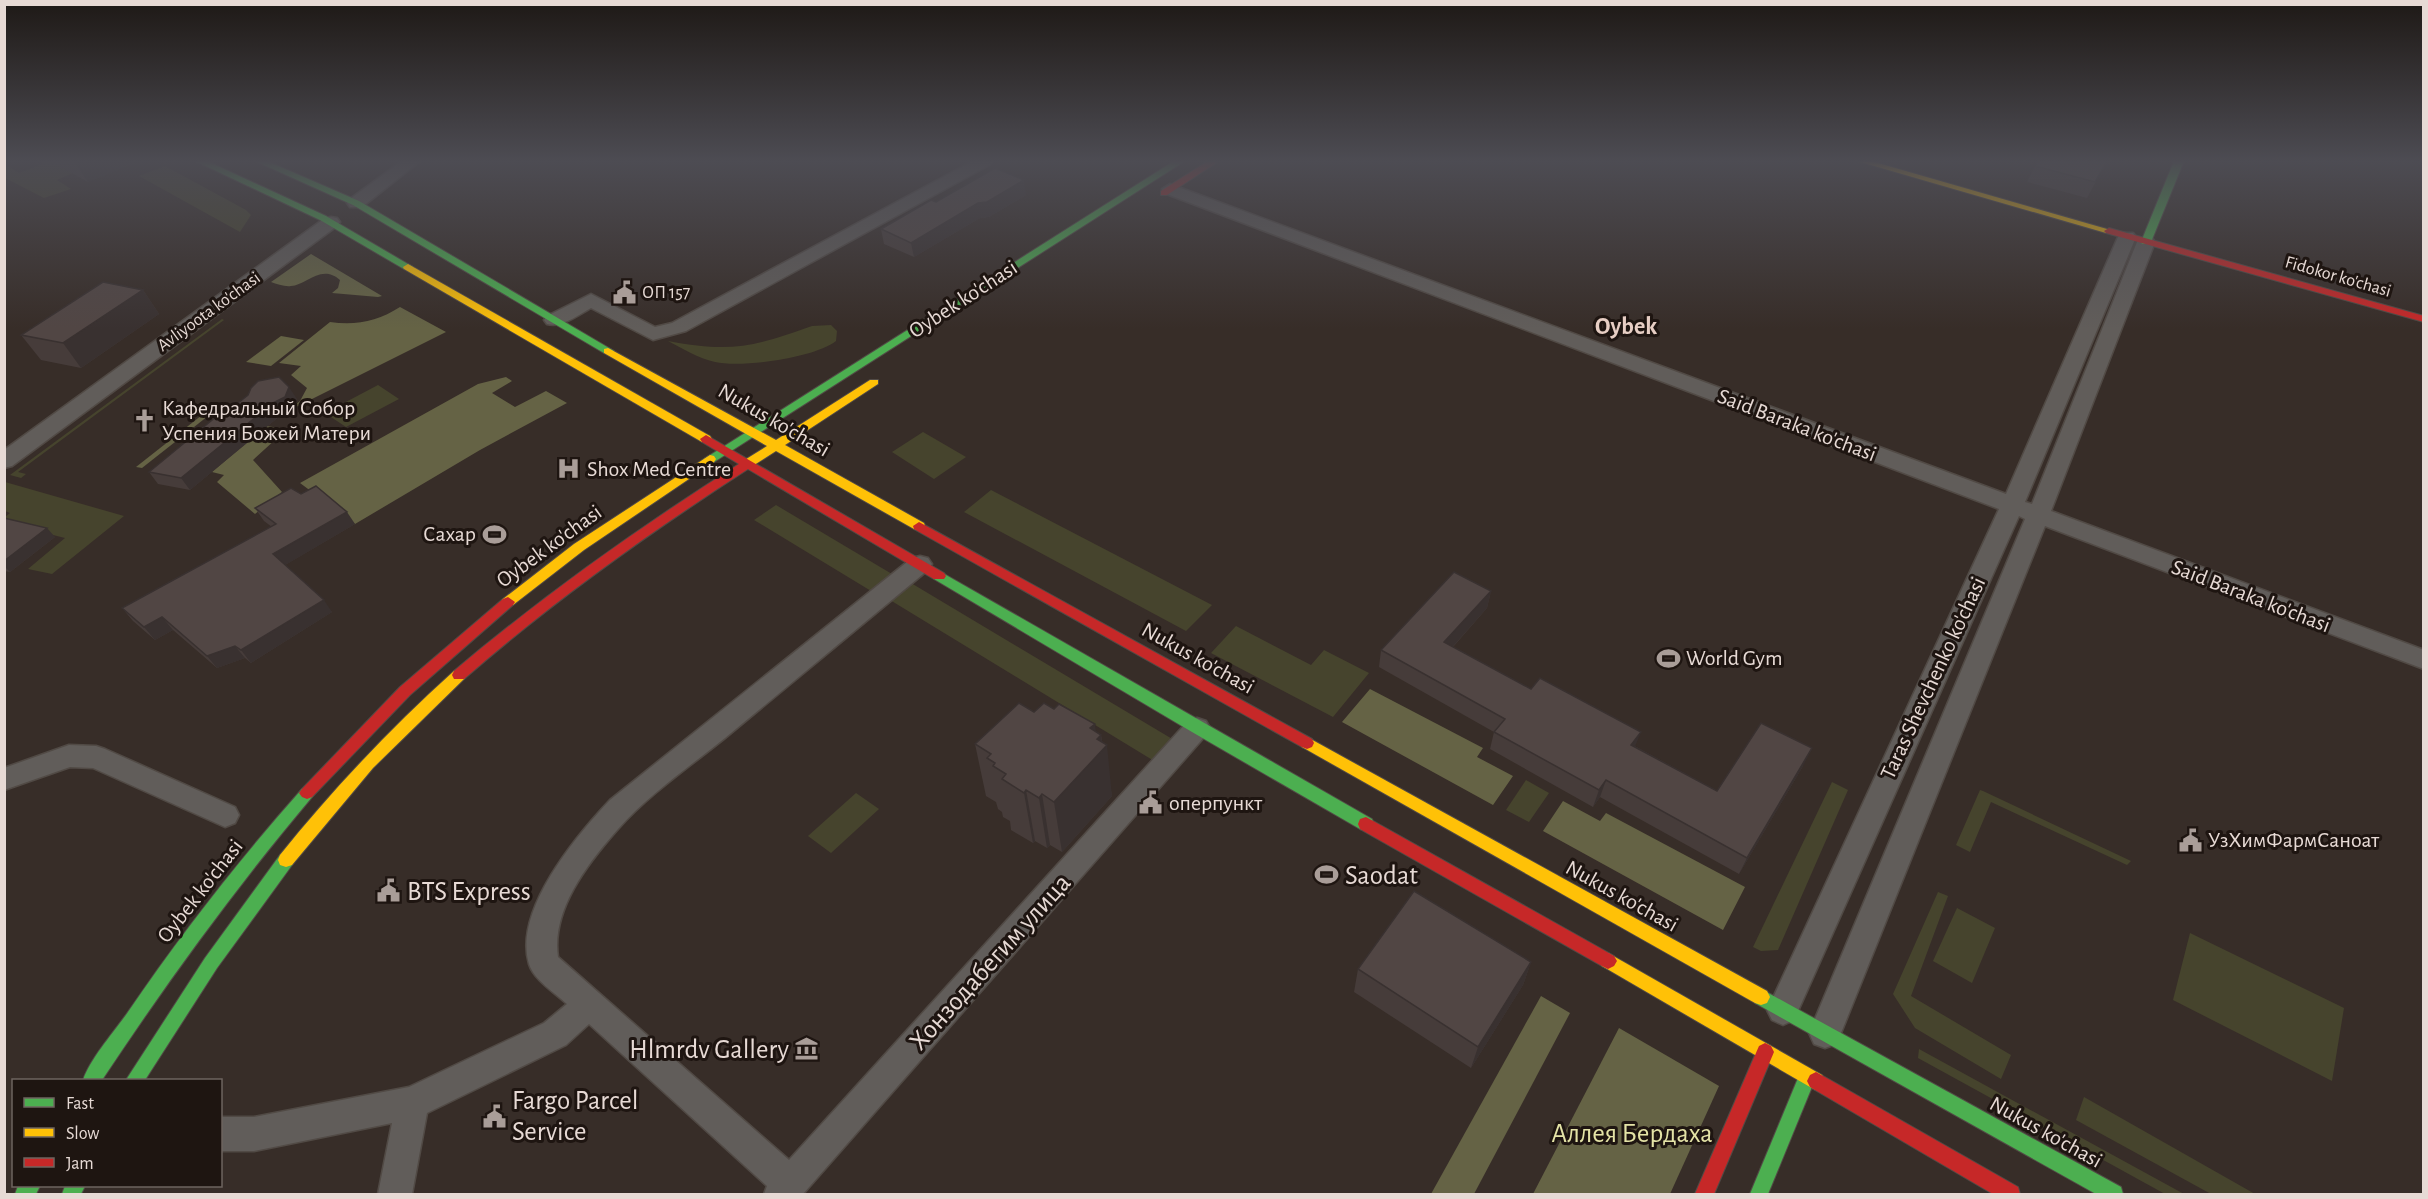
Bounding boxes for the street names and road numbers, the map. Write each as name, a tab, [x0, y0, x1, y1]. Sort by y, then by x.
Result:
street label: Fidokor ko'chasi	[2283, 253, 2393, 301]
street label: Oybek ko'chasi	[905, 256, 1021, 342]
street label: Avliyoota ko'chasi	[154, 269, 264, 355]
street label: Nukus ko'chasi	[714, 379, 834, 461]
street label: Said Baraka ko'chasi	[1714, 385, 1880, 465]
street label: Oybek ko'chasi	[492, 501, 606, 591]
street label: Said Baraka ko'chasi	[2168, 556, 2334, 636]
street label: Taras Shevchenko ko'chasi	[1877, 574, 1989, 782]
street label: Nukus ko'chasi	[1138, 618, 1258, 698]
street label: Oybek ko'chasi	[153, 835, 247, 947]
street label: Nukus ko'chasi	[1562, 856, 1682, 936]
street label: Хонзодабегим улица	[904, 869, 1077, 1056]
street label: Nukus ko'chasi	[1986, 1092, 2106, 1172]

